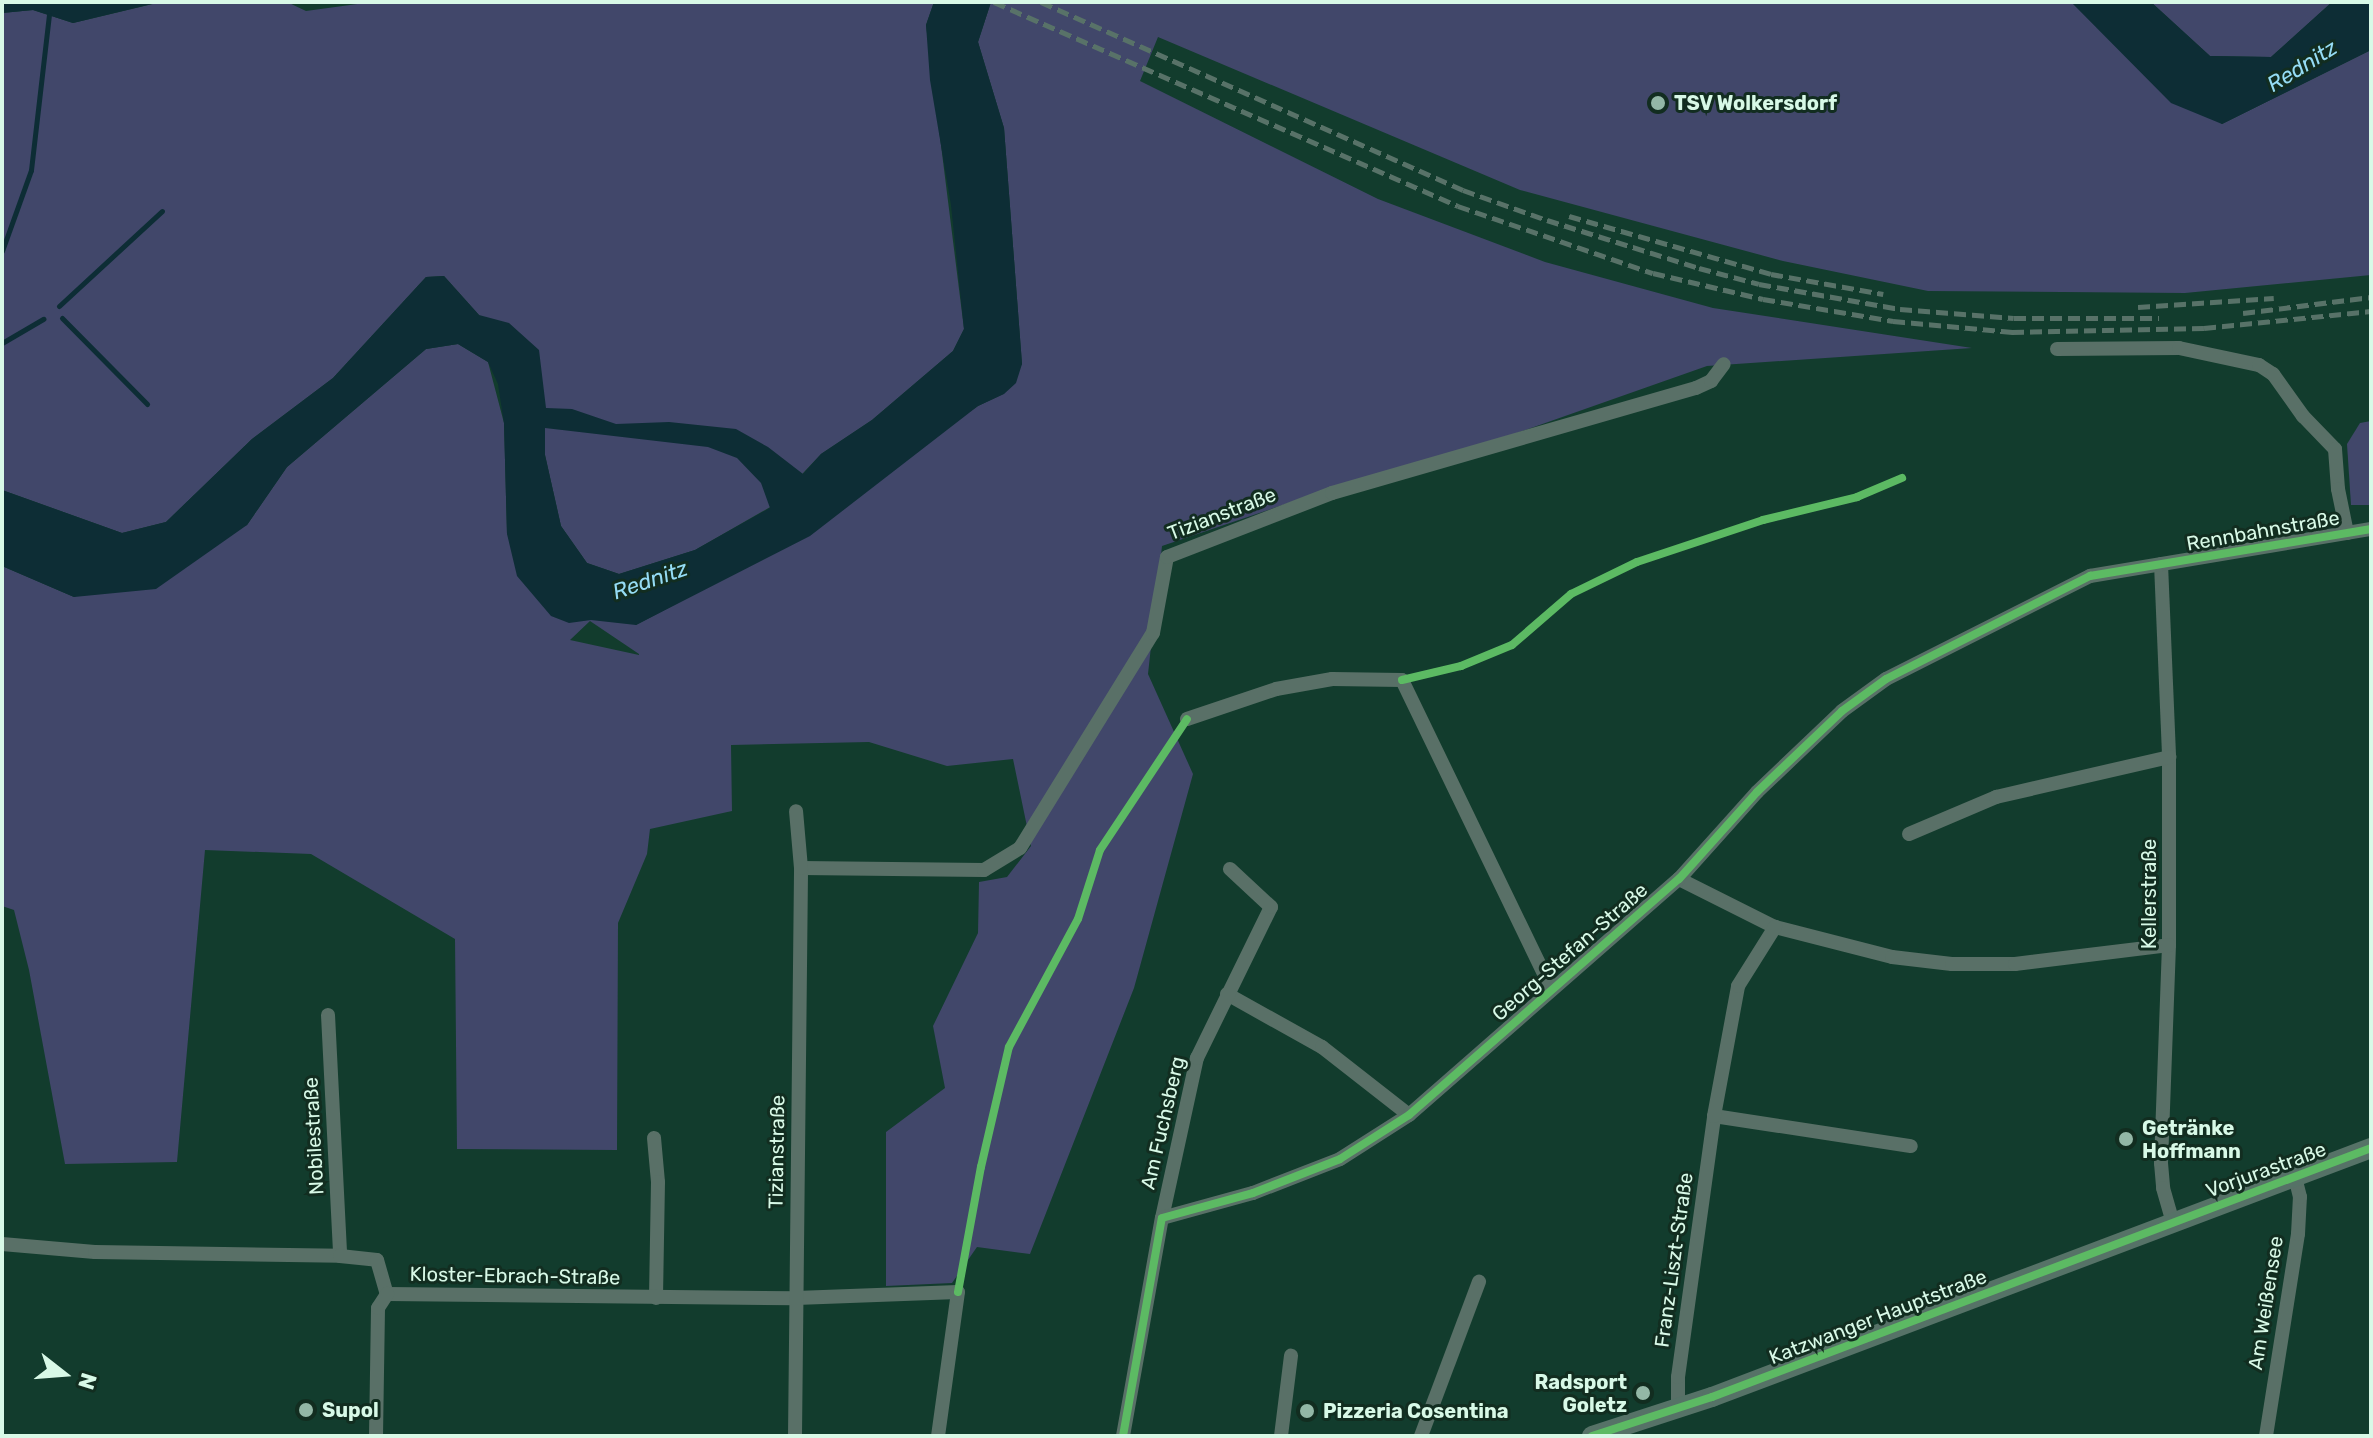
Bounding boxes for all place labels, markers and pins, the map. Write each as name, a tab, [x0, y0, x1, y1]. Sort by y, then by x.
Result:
place label: TSV Wolkersdorf	[1674, 91, 1838, 115]
marker: TSV Wolkersdorf	[1649, 94, 1667, 112]
place label: Getränke Hoffmann	[2142, 1116, 2241, 1163]
marker: Getränke Hoffmann	[2117, 1130, 2135, 1148]
place label: Radsport Goletz	[1534, 1370, 1627, 1417]
marker: Radsport Goletz	[1634, 1384, 1652, 1402]
place label: Supol	[322, 1398, 379, 1422]
place label: Pizzeria Cosentina	[1323, 1399, 1509, 1423]
marker: Supol	[297, 1401, 315, 1419]
marker: Pizzeria Cosentina	[1298, 1402, 1316, 1420]

